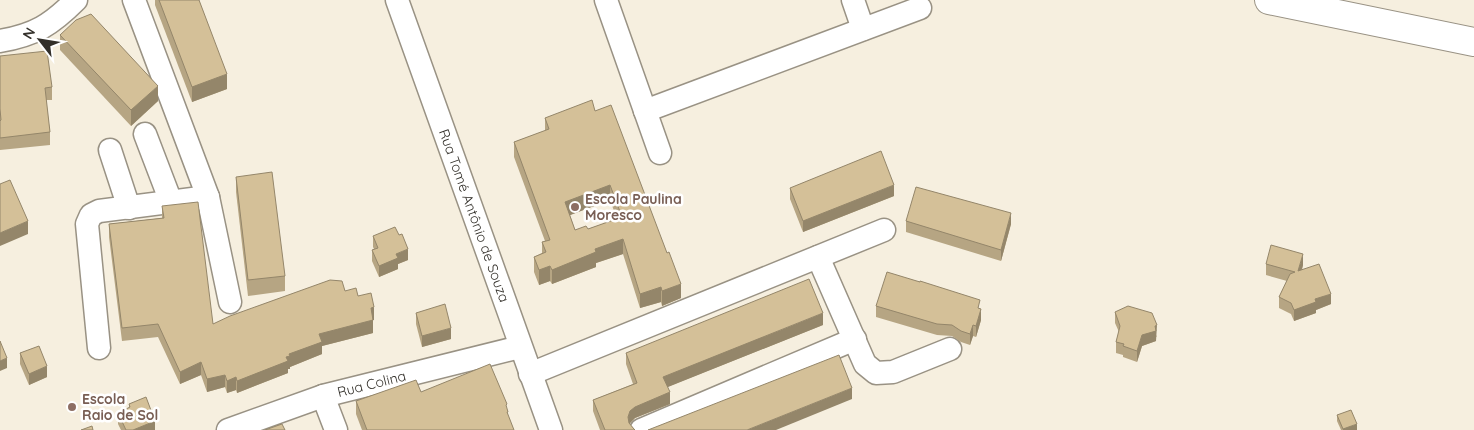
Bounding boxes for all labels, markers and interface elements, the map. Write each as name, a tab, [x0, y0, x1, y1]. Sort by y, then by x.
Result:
north arrow	[15, 15, 65, 65]
text: N	[18, 24, 39, 42]
street label: Rua Tomé Antônio de Souza	[435, 126, 514, 305]
place label: Escola Paulina Moresco	[585, 190, 682, 224]
marker: Escola Paulina Moresco	[569, 201, 581, 213]
street label: Rua Colina	[335, 367, 408, 401]
place label: Escola Raio de Sol	[82, 390, 158, 424]
marker: Escola Raio de Sol	[66, 401, 78, 413]

